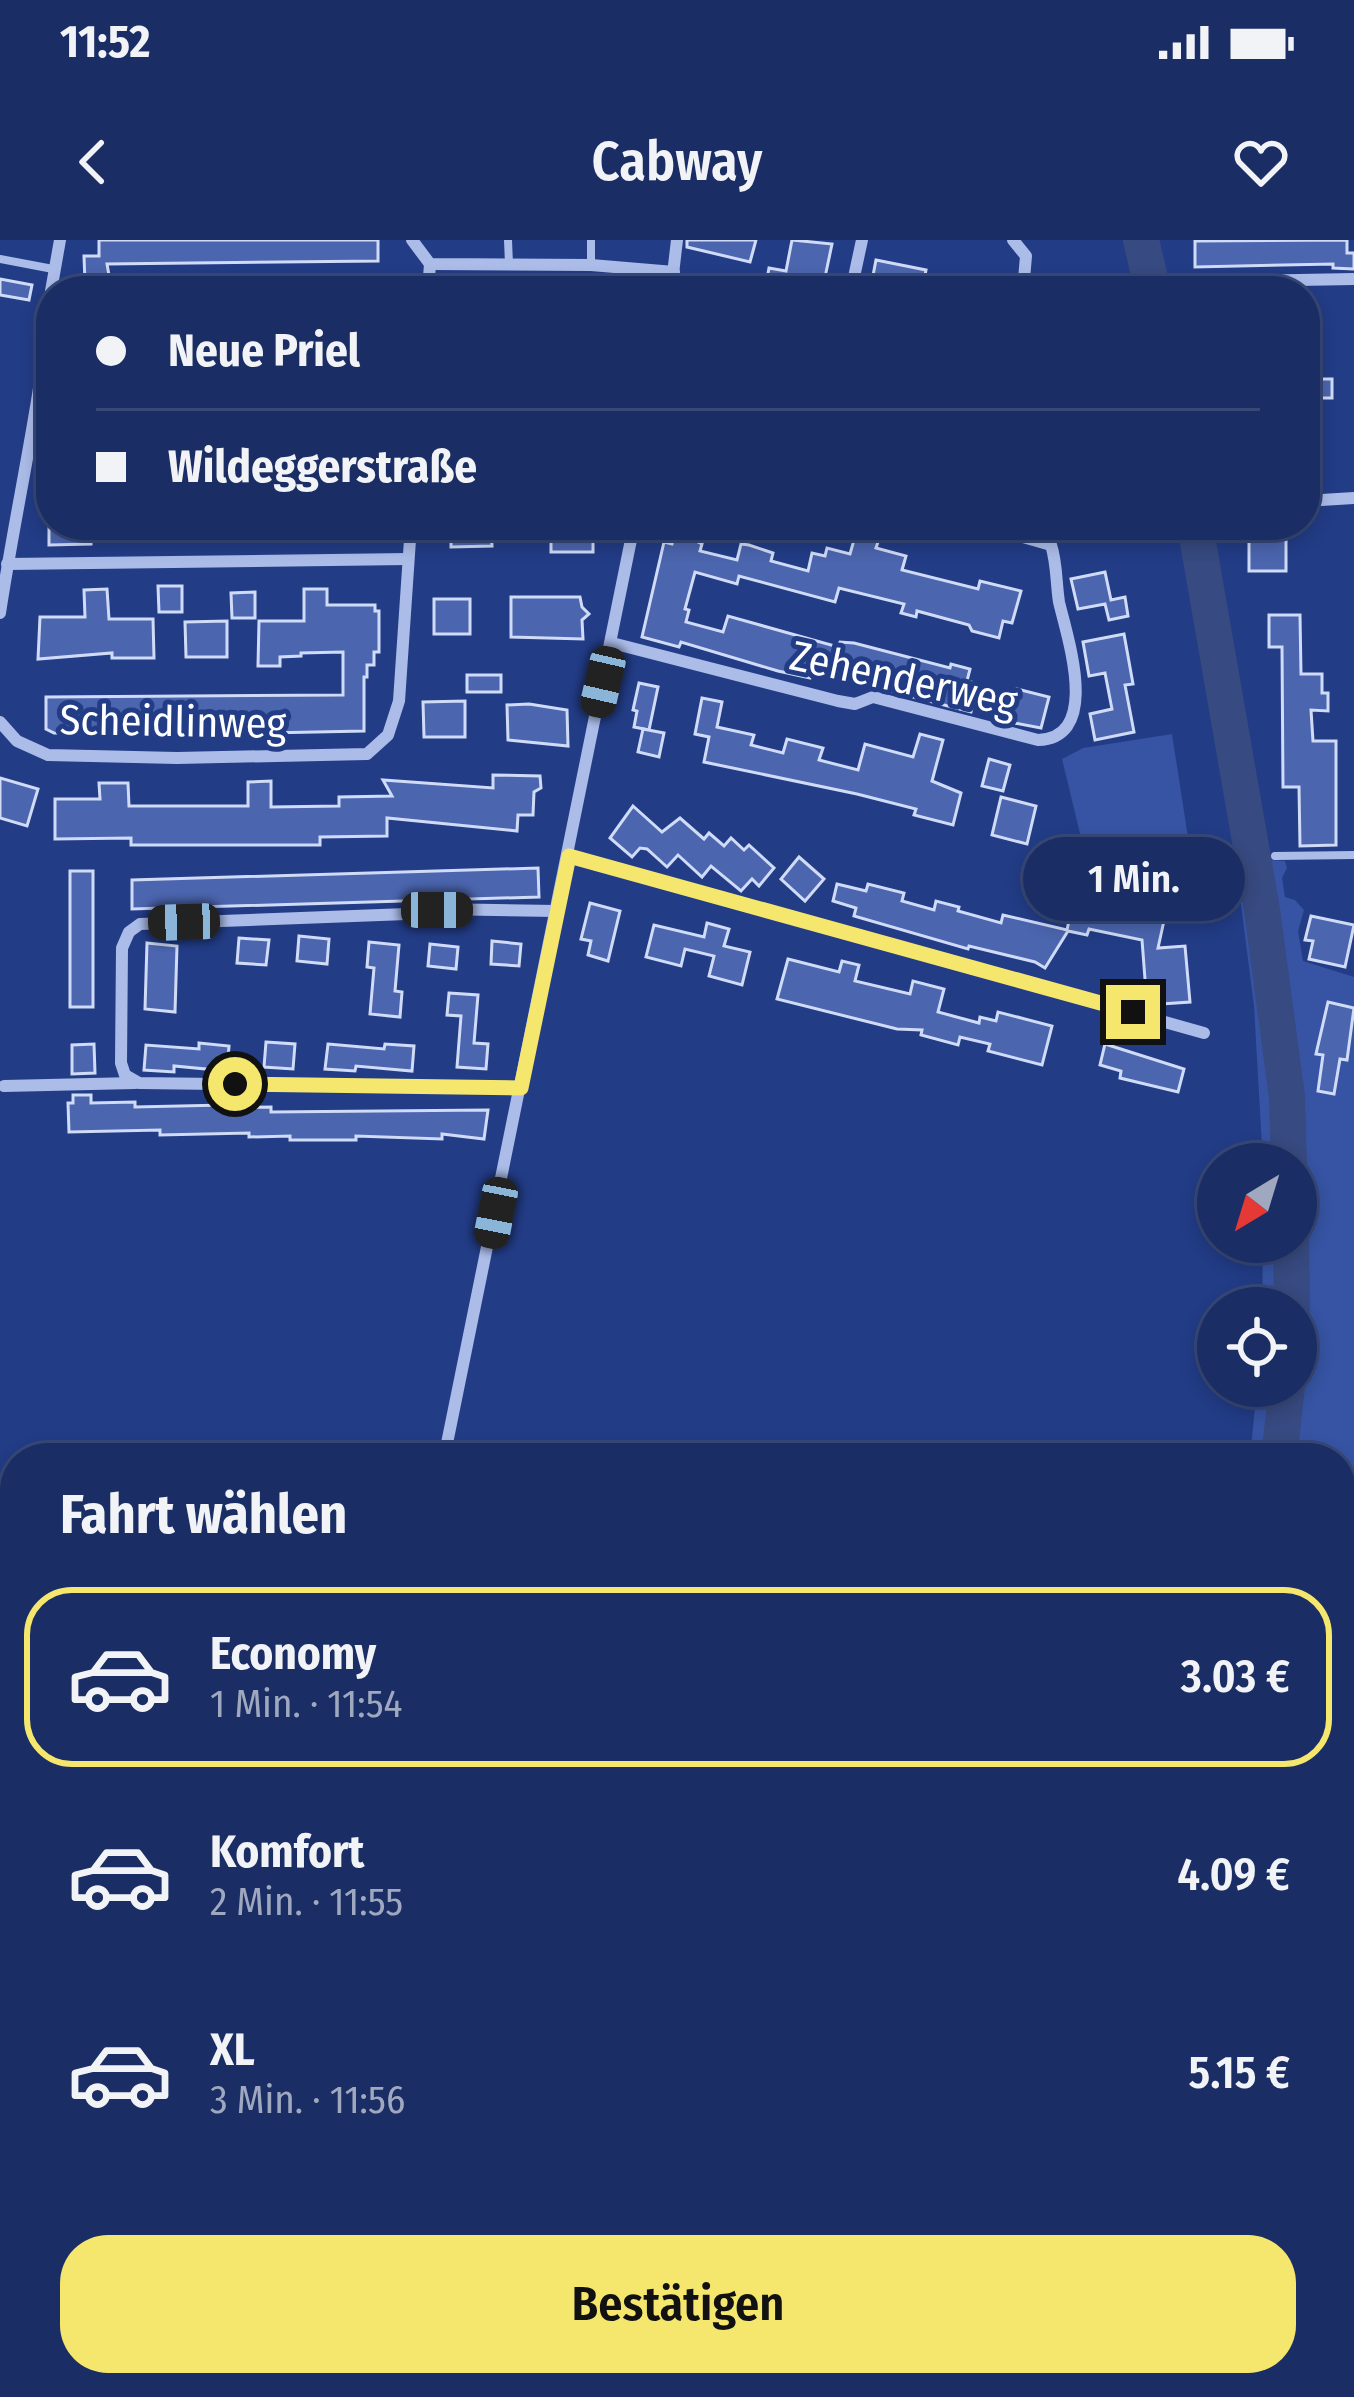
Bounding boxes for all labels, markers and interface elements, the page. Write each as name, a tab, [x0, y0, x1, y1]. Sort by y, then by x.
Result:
text: 11:52	[60, 15, 150, 69]
icon: back	[60, 129, 126, 195]
icon: heart	[1228, 129, 1294, 195]
text: Cabway	[592, 130, 762, 194]
text: Neue Priel	[168, 324, 360, 378]
text: Wildeggerstraße	[168, 440, 477, 494]
street label: Zehenderweg	[786, 631, 1022, 727]
car	[577, 643, 629, 721]
street label: Scheidlinweg	[59, 695, 287, 749]
callout: 1 Min.	[1022, 838, 1244, 922]
text: 1 Min.	[1088, 856, 1180, 902]
car	[401, 892, 473, 928]
car	[147, 903, 221, 941]
route end	[1106, 985, 1160, 1039]
route start	[208, 1057, 262, 1111]
north arrow	[1197, 1143, 1317, 1263]
map controls	[1197, 1143, 1317, 1407]
car	[471, 1174, 521, 1252]
button: locate	[1197, 1287, 1317, 1407]
text: Fahrt wählen	[60, 1483, 347, 1547]
icon: car	[66, 1623, 174, 1731]
text: Economy	[210, 1627, 376, 1681]
text: 3.03 €	[1181, 1650, 1290, 1704]
text: 1 Min. · 11:54	[210, 1681, 402, 1727]
icon: car	[66, 1821, 174, 1929]
text: Komfort	[210, 1825, 364, 1879]
text: 4.09 €	[1177, 1848, 1290, 1902]
text: 2 Min. · 11:55	[210, 1879, 403, 1925]
icon: car	[66, 2019, 174, 2127]
text: XL	[210, 2023, 255, 2077]
text: 5.15 €	[1188, 2046, 1290, 2100]
text: 3 Min. · 11:56	[210, 2077, 405, 2123]
button: Bestätigen	[60, 2235, 1296, 2373]

